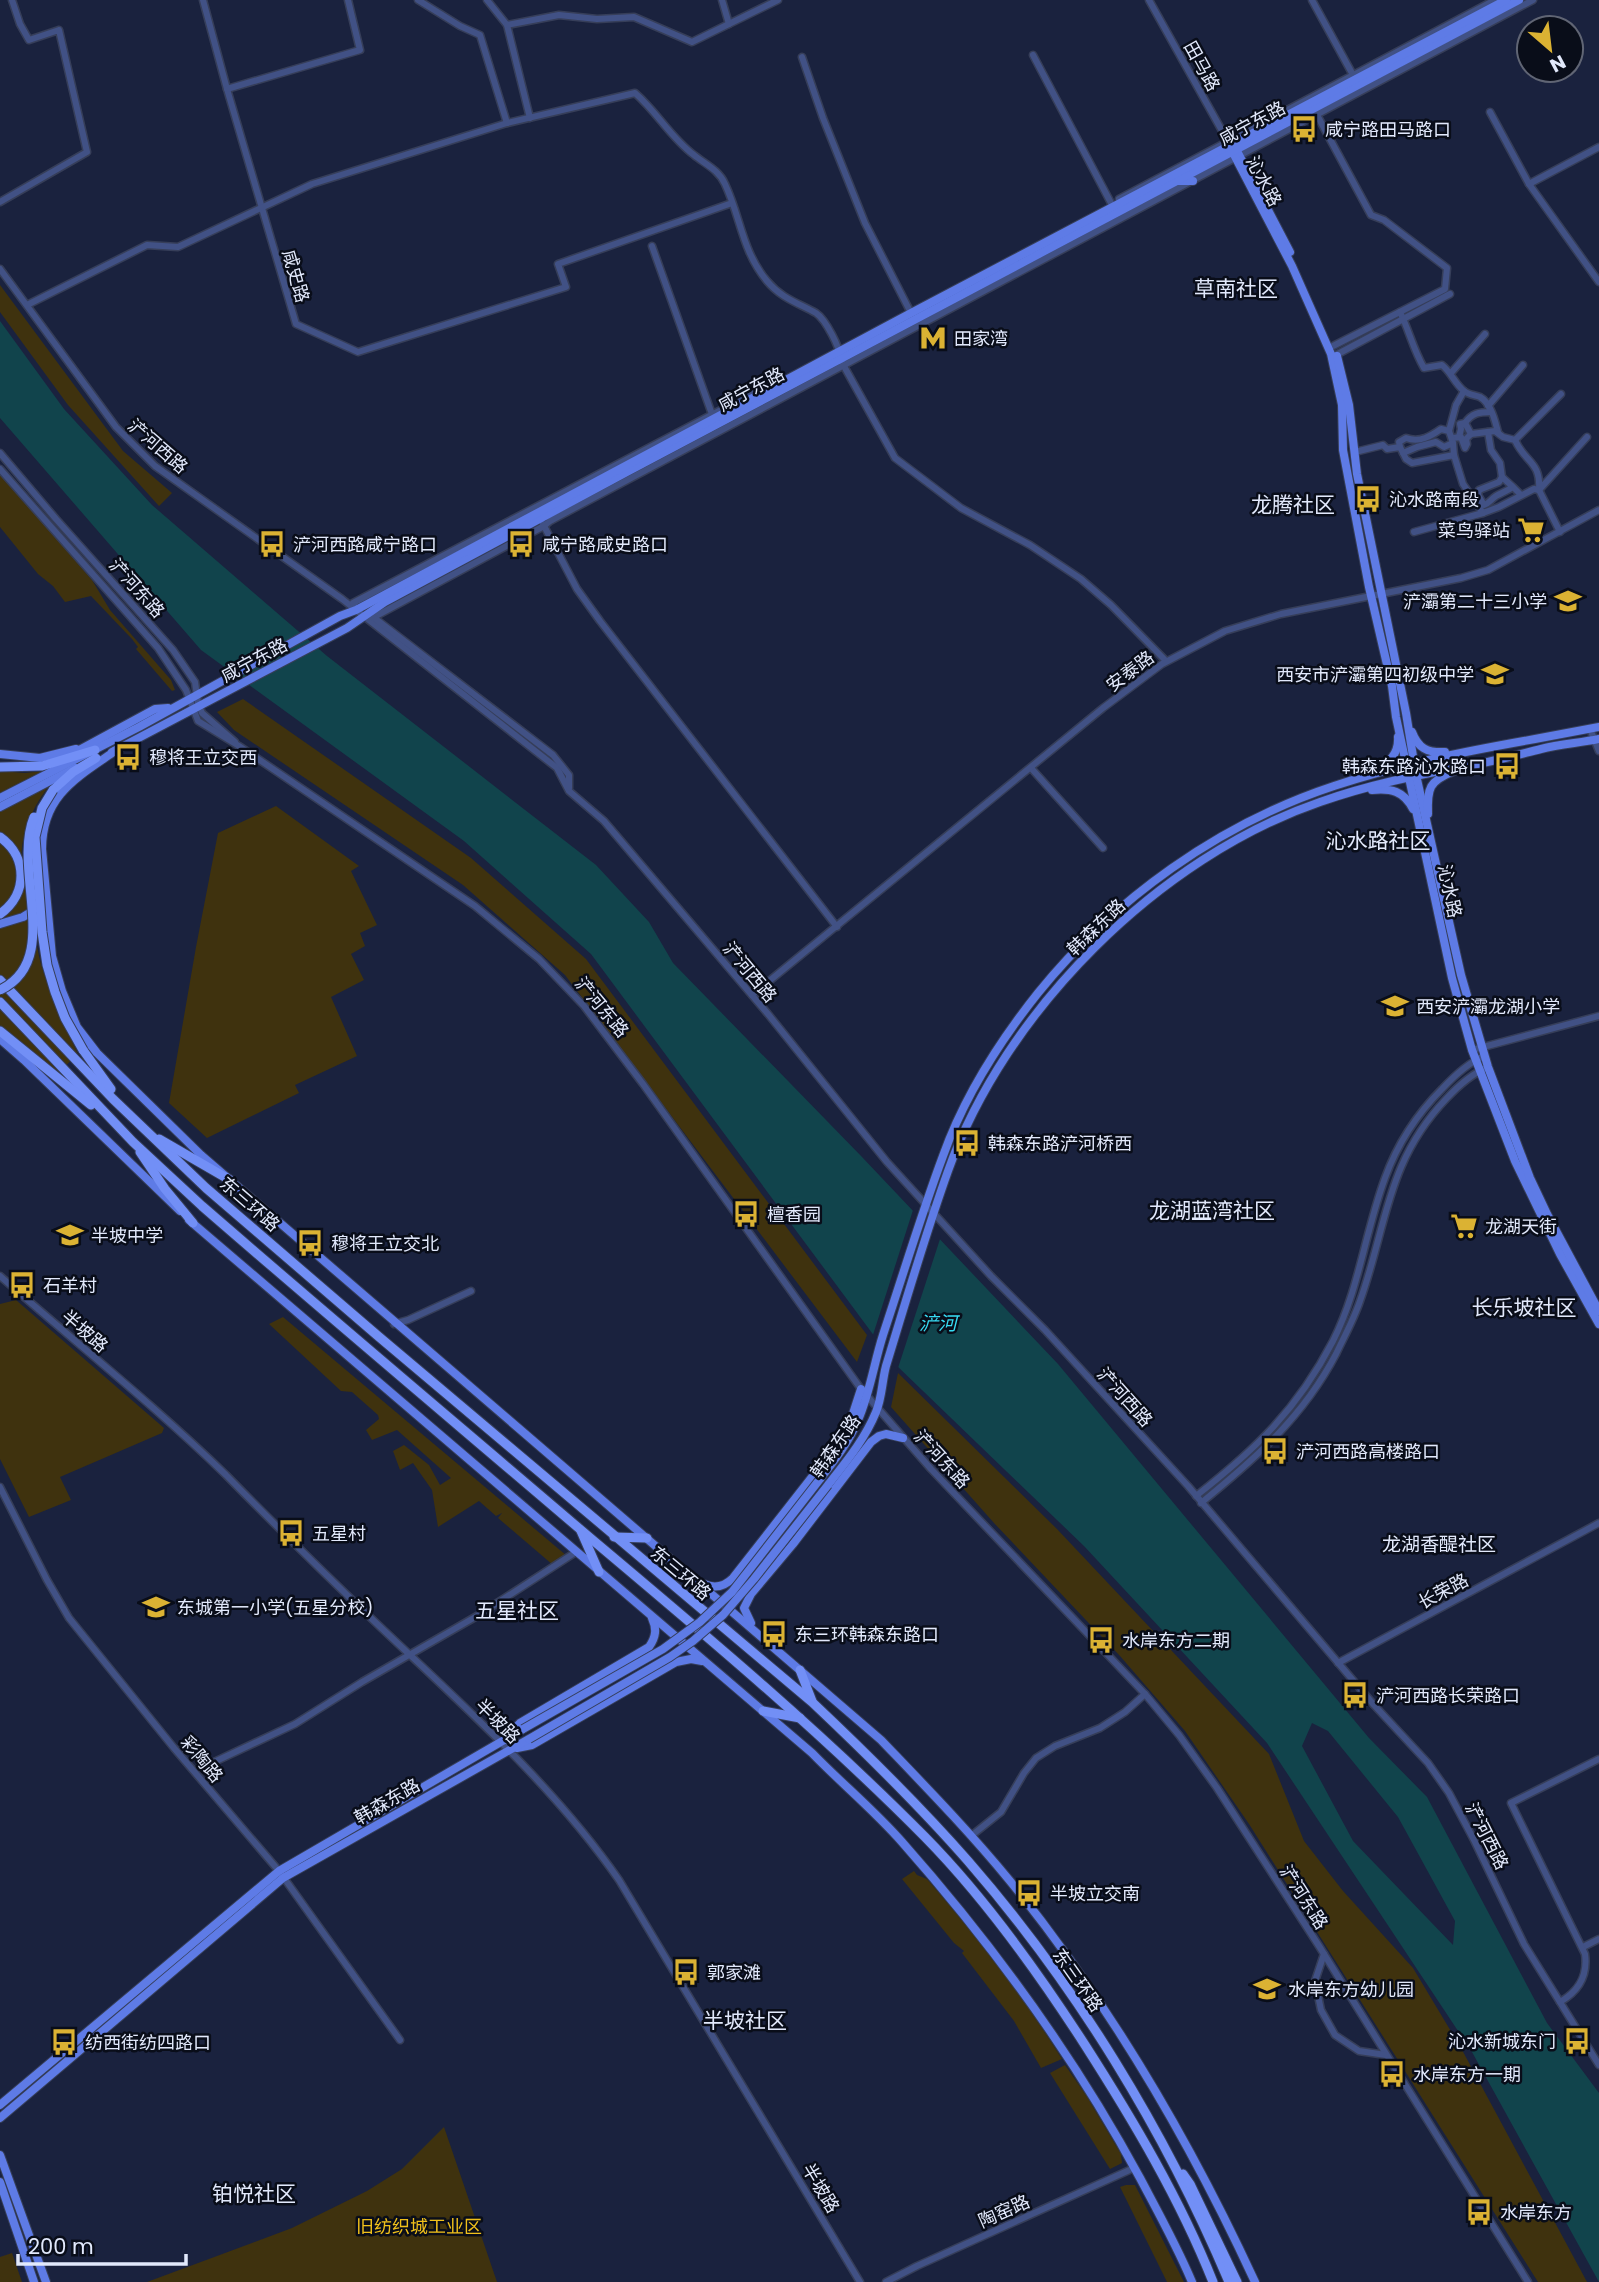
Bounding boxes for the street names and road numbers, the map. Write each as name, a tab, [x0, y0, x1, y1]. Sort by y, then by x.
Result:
street label: 田马路	[1178, 36, 1226, 96]
street label: 咸宁东路	[1214, 95, 1290, 151]
street label: 沁水路	[1240, 151, 1288, 211]
street label: 咸史路	[277, 247, 315, 305]
street label: 咸宁东路	[713, 361, 789, 417]
street label: 浐河西路	[123, 413, 193, 479]
street label: 浐河东路	[104, 553, 170, 623]
street label: 咸宁东路	[216, 632, 292, 688]
street label: 安泰路	[1101, 645, 1159, 697]
street label: 沁水路	[1432, 862, 1468, 920]
street label: 韩森东路	[1061, 893, 1131, 961]
street label: 浐河西路	[717, 936, 783, 1008]
street label: 浐河东路	[569, 971, 635, 1043]
street label: 东三环路	[215, 1171, 285, 1237]
street label: 半坡路	[56, 1304, 114, 1358]
street label: 浐河西路	[1092, 1362, 1158, 1432]
street label: 韩森东路	[804, 1409, 866, 1483]
street label: 浐河东路	[908, 1424, 976, 1494]
street label: 东三环路	[645, 1540, 717, 1606]
street label: 长荣路	[1413, 1567, 1473, 1615]
street label: 半坡路	[470, 1693, 526, 1749]
street label: 彩陶路	[175, 1730, 229, 1788]
street label: 韩森东路	[350, 1772, 424, 1830]
street label: 浐河西路	[1460, 1798, 1514, 1874]
street label: 浐河东路	[1274, 1860, 1334, 1934]
street label: 东三环路	[1047, 1943, 1109, 2017]
street label: 半坡路	[796, 2158, 846, 2218]
street label: 陶窑路	[974, 2189, 1034, 2233]

